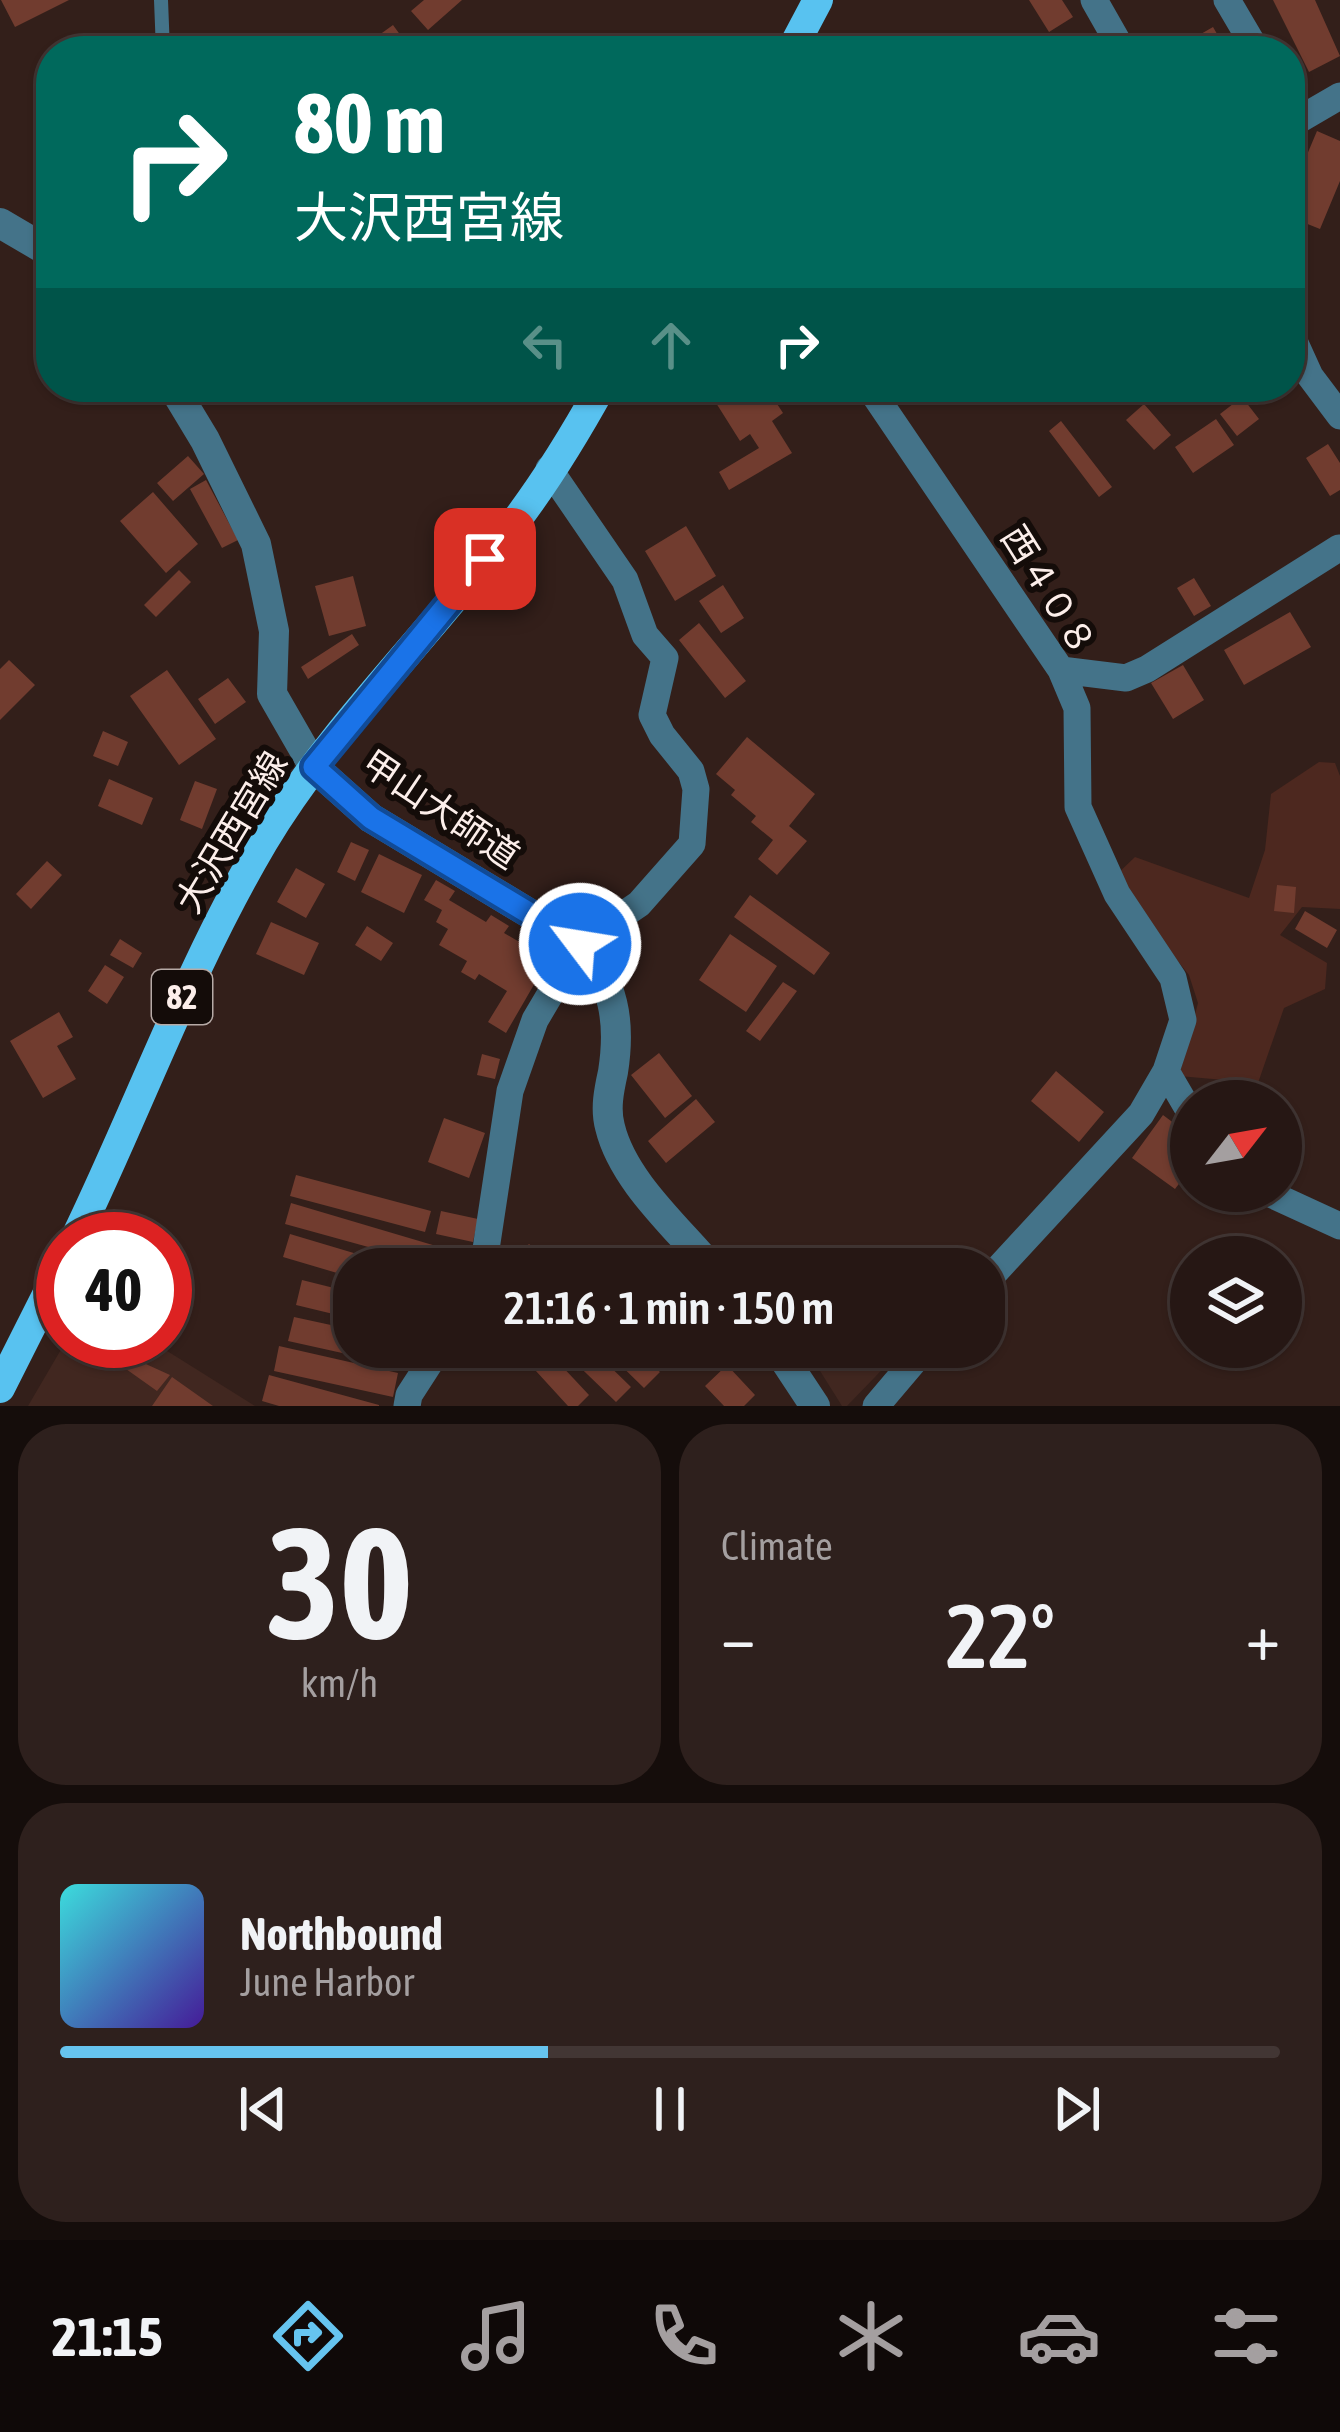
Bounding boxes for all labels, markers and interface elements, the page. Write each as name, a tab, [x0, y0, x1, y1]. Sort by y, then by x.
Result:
text: 80 m	[294, 75, 445, 171]
icon: right	[96, 84, 252, 240]
text: 大沢西宮線	[294, 187, 564, 248]
icon: left	[512, 312, 578, 378]
icon: ahead	[638, 312, 704, 378]
icon: right	[764, 312, 830, 378]
pin	[434, 508, 536, 610]
street label: 西４０８	[993, 518, 1105, 662]
icon: arrive	[452, 526, 518, 592]
street label: 甲山大師道	[355, 741, 527, 877]
street label: 大沢西宮線	[167, 744, 295, 920]
position arrow	[517, 881, 643, 1007]
road number: 82	[152, 970, 212, 1024]
north arrow	[1170, 1080, 1302, 1212]
map controls	[1170, 1080, 1302, 1368]
speed limit sign: 40	[36, 1212, 192, 1368]
button: layers	[1170, 1236, 1302, 1368]
text: 21:16 · 1 min · 150 m	[504, 1282, 834, 1334]
text: 30	[266, 1493, 413, 1672]
text: Climate	[721, 1524, 833, 1568]
text: 22°	[946, 1584, 1055, 1687]
text: −	[721, 1598, 755, 1674]
text: +	[1246, 1598, 1280, 1674]
text: km/h	[301, 1661, 378, 1705]
text: Northbound	[240, 1908, 443, 1960]
text: June Harbor	[240, 1960, 414, 2004]
icon: previous	[230, 2076, 296, 2142]
icon: pause	[637, 2076, 703, 2142]
icon: next	[1044, 2076, 1110, 2142]
icon: directions	[266, 2294, 350, 2378]
icon: music	[454, 2294, 538, 2378]
icon: phone	[642, 2294, 726, 2378]
icon: climate	[829, 2294, 913, 2378]
icon: car	[1017, 2294, 1101, 2378]
icon: filters	[1204, 2294, 1288, 2378]
text: 21:15	[52, 2306, 163, 2367]

